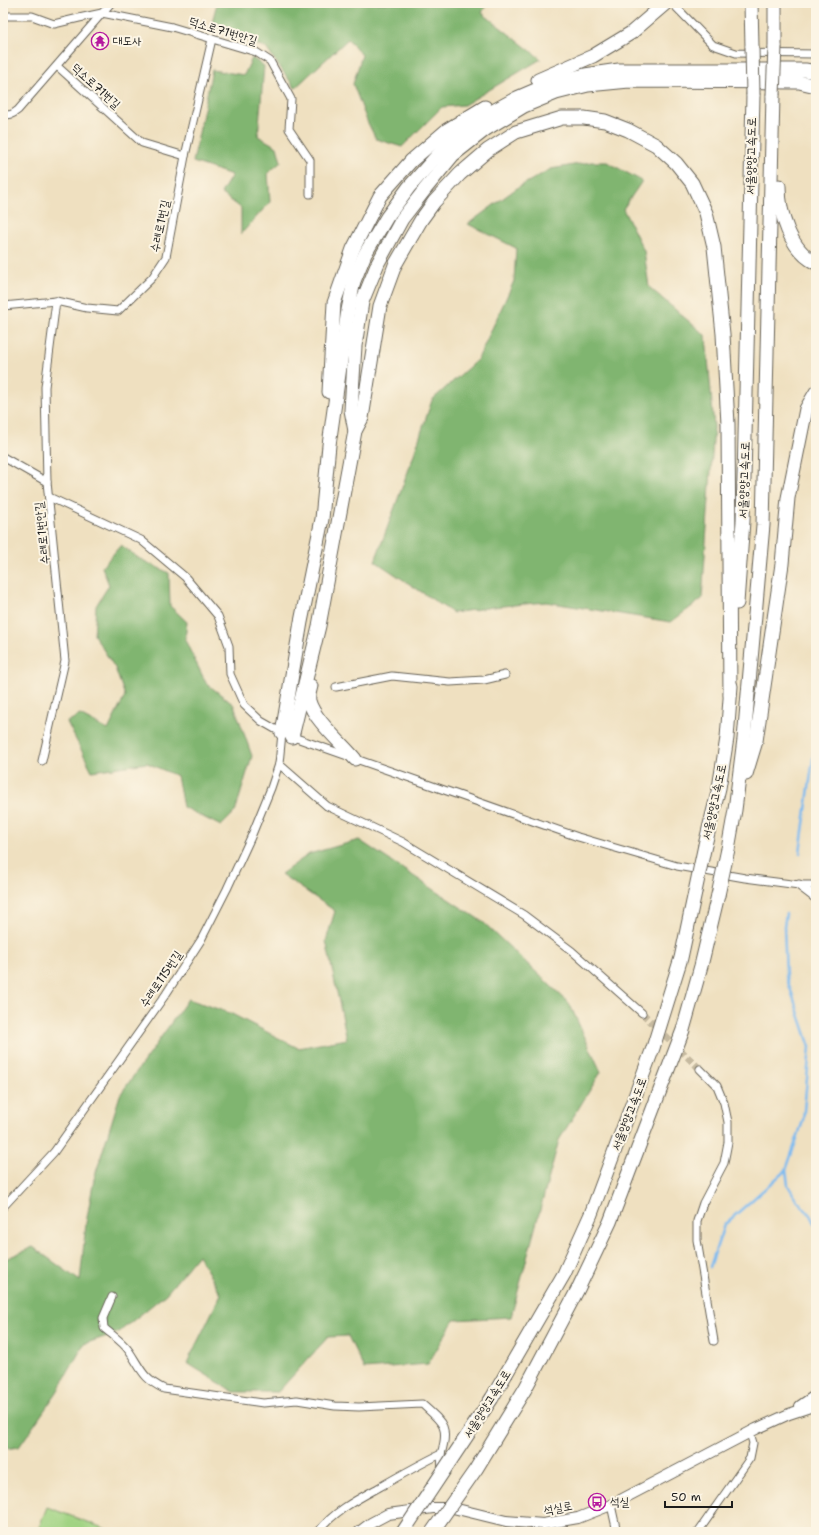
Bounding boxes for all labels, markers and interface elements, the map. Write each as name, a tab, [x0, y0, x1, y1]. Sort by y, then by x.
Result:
street label: 덕소로71번안길	[187, 13, 259, 49]
temple icon: 대도사	[90, 31, 110, 51]
place label: 대도사	[113, 33, 142, 49]
street label: 덕소로71번길	[68, 60, 124, 113]
street label: 서울양양고속도로	[742, 117, 760, 195]
street label: 수레로1번길	[147, 198, 173, 254]
street label: 서울양양고속도로	[735, 441, 753, 519]
street label: 수레로1번안길	[31, 501, 53, 565]
street label: 서울양양고속도로	[698, 763, 730, 841]
street label: 수레로115번길	[136, 947, 186, 1010]
street label: 서울양양고속도로	[608, 1075, 650, 1153]
street label: 서울양양고속도로	[460, 1367, 514, 1441]
scale bar	[665, 1483, 732, 1509]
text: 50 m	[671, 1489, 701, 1505]
bus stop icon: 석실	[587, 1492, 607, 1512]
place label: 석실	[610, 1494, 630, 1510]
street label: 석실로	[542, 1497, 574, 1519]

